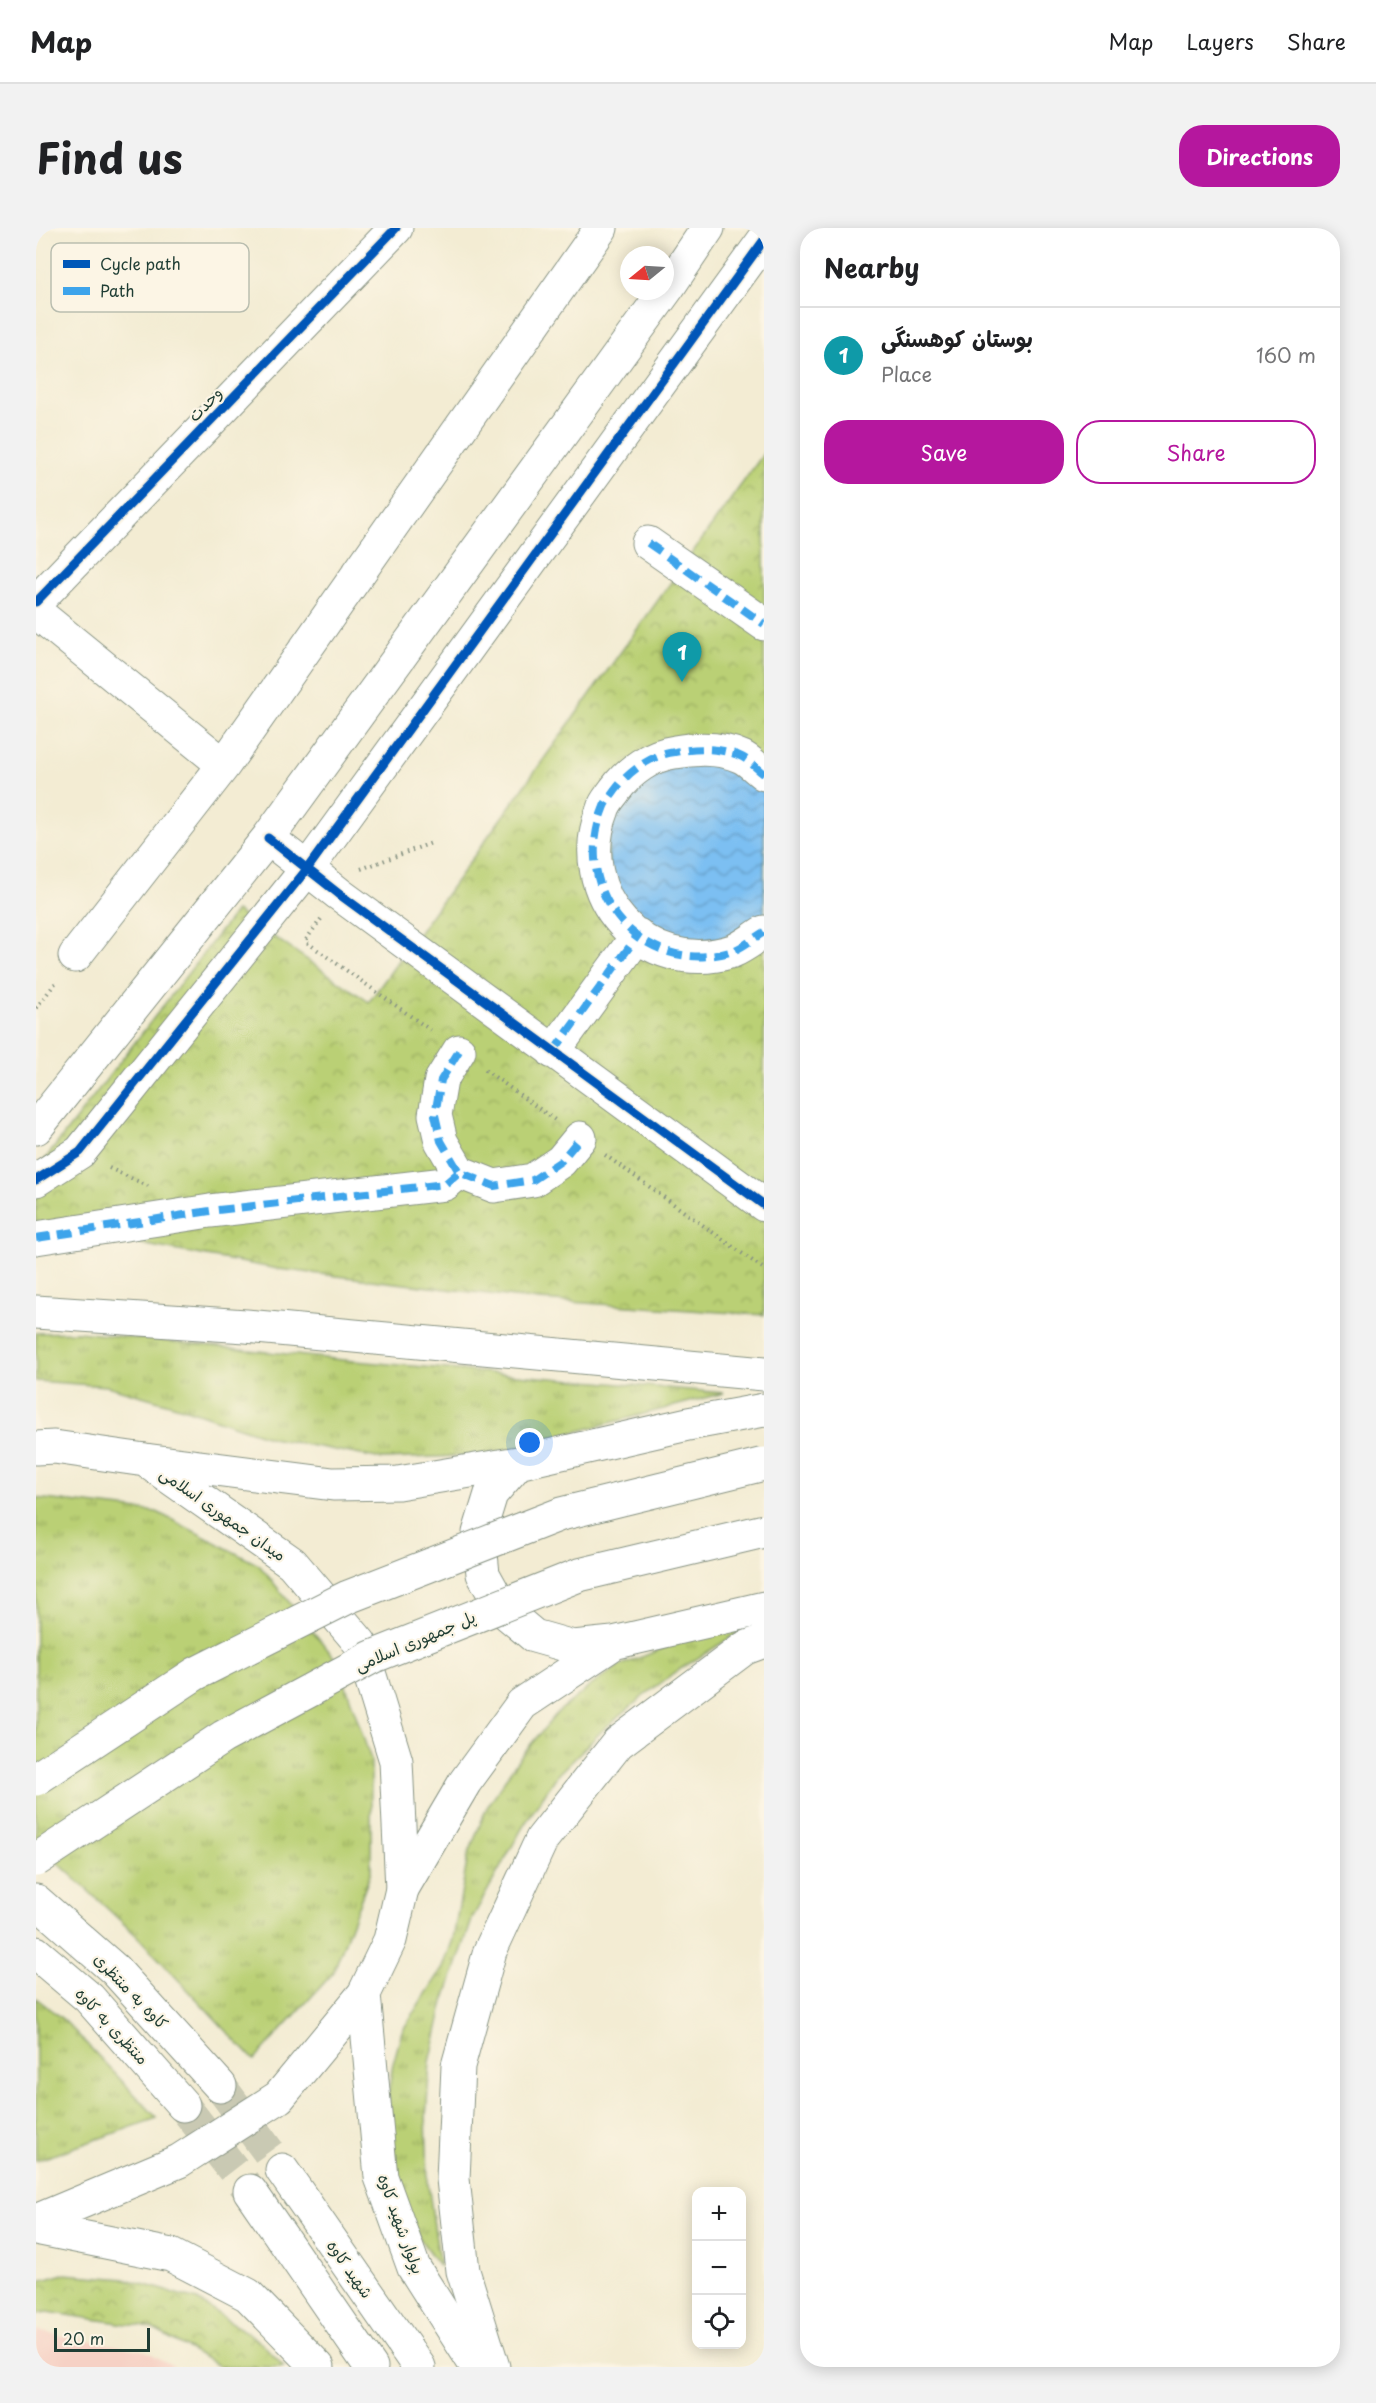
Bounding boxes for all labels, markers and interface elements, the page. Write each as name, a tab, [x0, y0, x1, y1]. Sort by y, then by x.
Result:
text: Map	[30, 20, 92, 63]
text: Map	[1109, 25, 1153, 57]
text: Layers	[1186, 25, 1254, 57]
text: Share	[1287, 25, 1346, 57]
text: Find us	[36, 125, 183, 188]
button: Directions	[1179, 125, 1340, 187]
legend	[51, 243, 249, 312]
north arrow	[620, 246, 674, 300]
text: Nearby	[824, 248, 919, 287]
text: Cycle path	[100, 251, 181, 275]
text: Path	[100, 278, 135, 302]
text: بوستان کوهسنگی	[881, 321, 1033, 354]
text: 1	[839, 340, 848, 370]
text: 160 m	[1256, 340, 1316, 370]
text: Place	[881, 359, 932, 389]
street label: وحدت	[182, 380, 227, 426]
button: Save	[824, 420, 1064, 484]
button: Share	[1076, 420, 1316, 484]
pin: 1	[662, 632, 702, 682]
your location	[515, 1428, 544, 1457]
street label: میدان جمهوری اسلامی	[156, 1461, 292, 1566]
street label: پل جمهوری اسلامی	[351, 1604, 479, 1676]
street label: کاوه به منتظری	[89, 1947, 174, 2034]
street label: منتظری به کاوه	[71, 1981, 155, 2069]
street label: بولوار شهید کاوه	[373, 2170, 431, 2277]
map controls	[692, 2187, 746, 2349]
button: +	[692, 2187, 746, 2241]
street label: شهید کاوه	[322, 2234, 380, 2303]
button: −	[692, 2241, 746, 2295]
button: locate	[692, 2295, 746, 2349]
scale bar	[54, 2325, 150, 2352]
text: 20 m	[63, 2326, 104, 2350]

